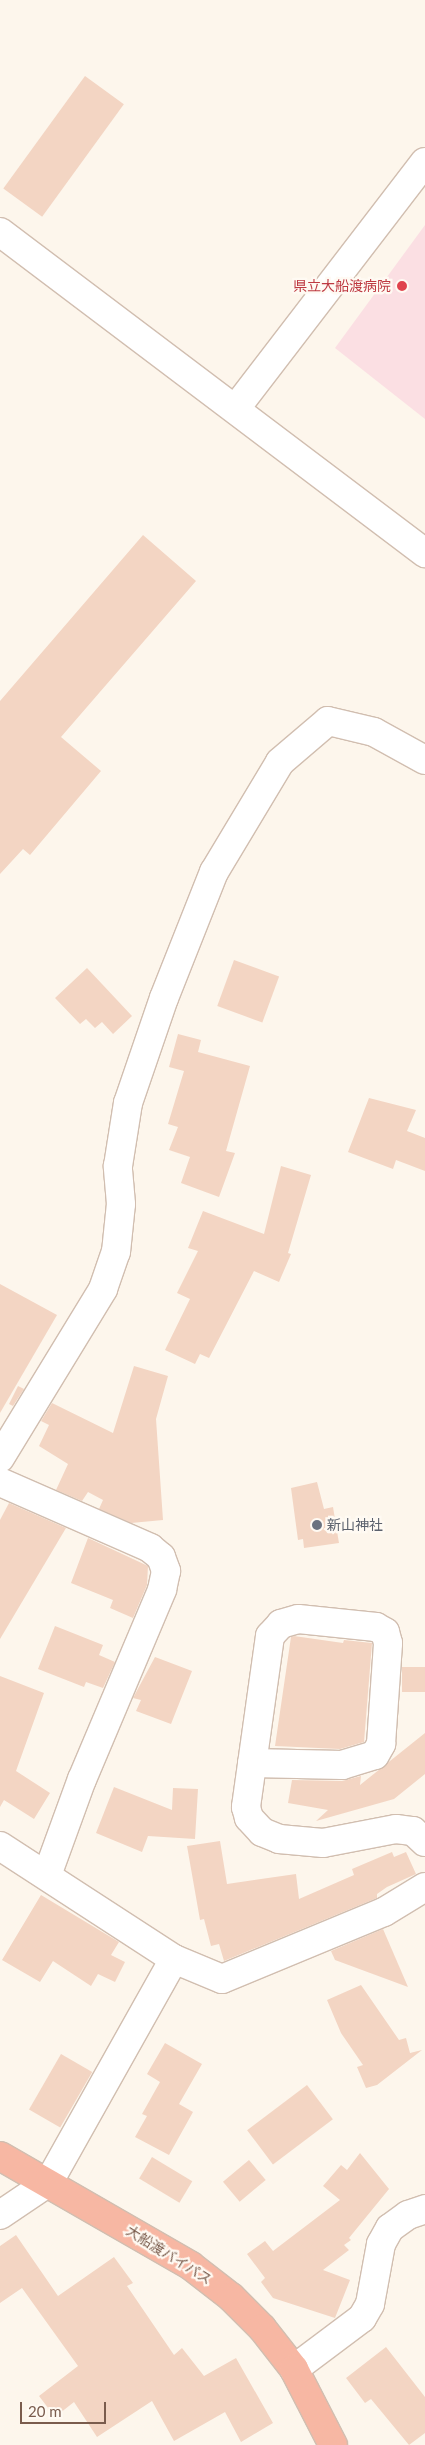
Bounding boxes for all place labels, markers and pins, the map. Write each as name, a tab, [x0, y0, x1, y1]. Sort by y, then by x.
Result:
place label: 県立大船渡病院	[293, 278, 391, 294]
marker: 県立大船渡病院	[395, 279, 409, 293]
place label: 新山神社	[327, 1517, 383, 1533]
marker: 新山神社	[311, 1519, 323, 1531]

